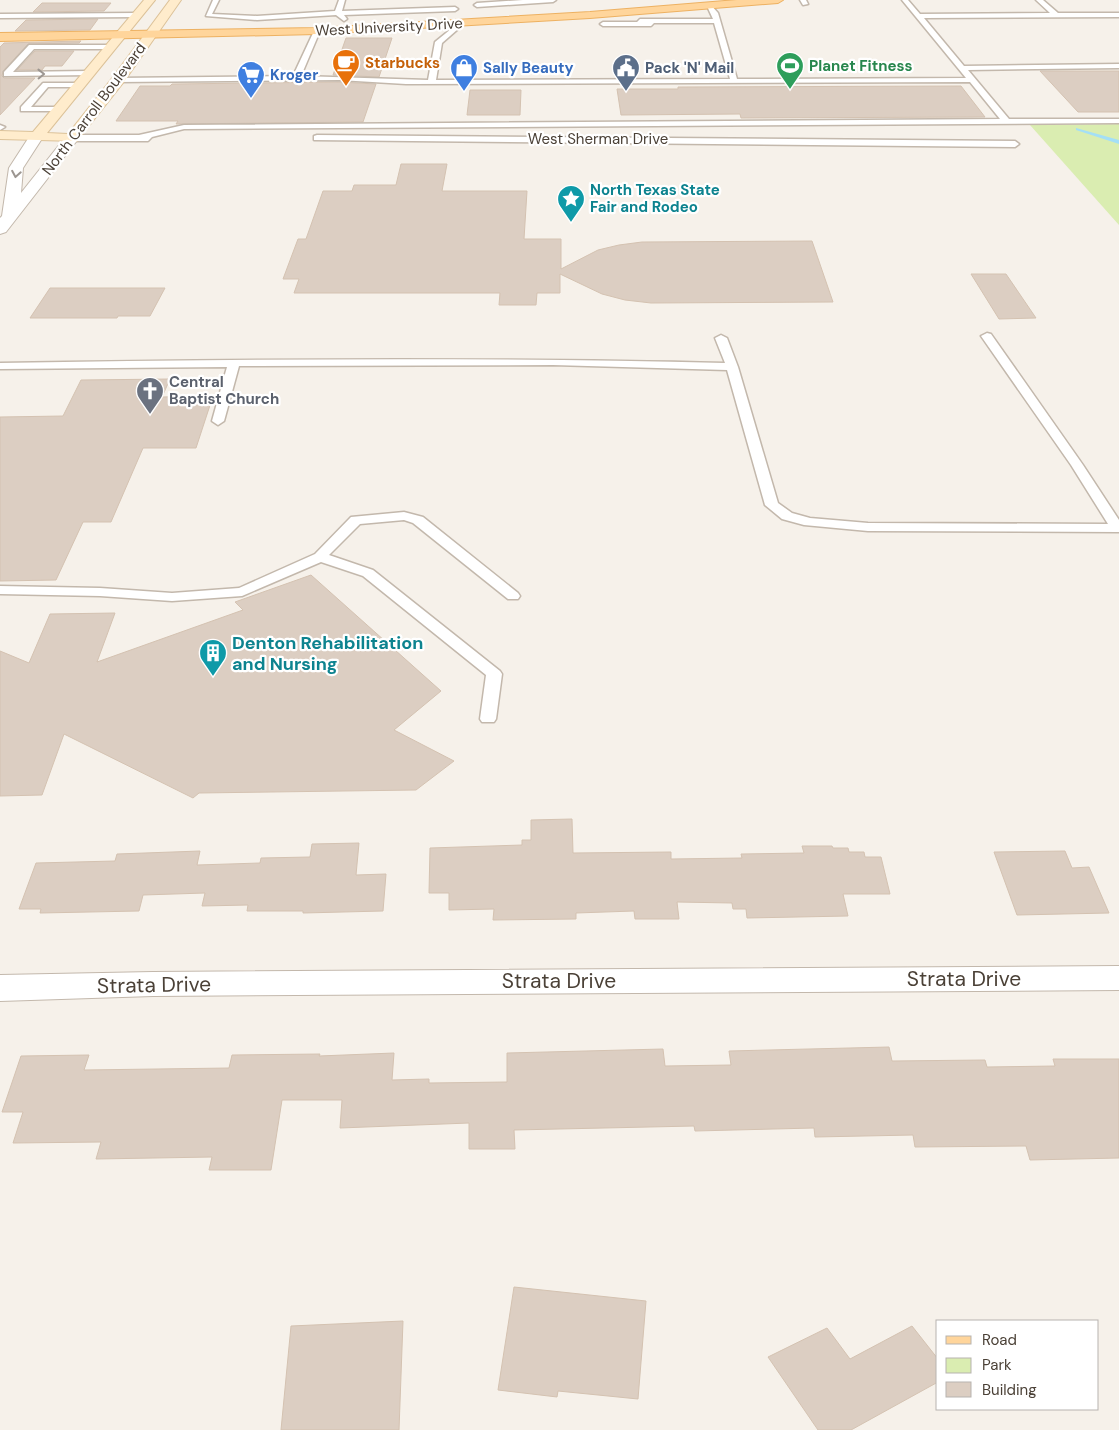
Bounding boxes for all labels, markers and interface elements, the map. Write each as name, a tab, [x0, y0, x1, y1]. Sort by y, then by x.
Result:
street label: West University Drive	[315, 13, 463, 41]
street label: North Carroll Boulevard	[38, 39, 150, 179]
cafe icon: Starbucks	[331, 48, 361, 87]
sports icon: Planet Fitness	[775, 51, 805, 90]
place label: Starbucks	[365, 53, 440, 73]
shop icon: Sally Beauty	[449, 53, 479, 92]
public building icon: Pack 'N' Mail	[611, 53, 641, 92]
place label: Planet Fitness	[809, 56, 912, 76]
place label: Sally Beauty	[483, 58, 574, 78]
place label: Pack 'N' Mail	[645, 58, 734, 78]
supermarket icon: Kroger	[236, 60, 266, 99]
place label: Kroger	[270, 65, 318, 85]
one-way arrow	[38, 69, 45, 79]
street label: West Sherman Drive	[528, 129, 668, 149]
one-way arrow	[11, 170, 21, 179]
place label: North Texas State Fair and Rodeo	[590, 180, 720, 217]
place icon: North Texas State Fair and Rodeo	[556, 184, 586, 223]
place label: Central Baptist Church	[169, 372, 279, 409]
church icon: Central Baptist Church	[135, 376, 165, 415]
place label: Denton Rehabilitation and Nursing	[232, 631, 423, 676]
building icon: Denton Rehabilitation and Nursing	[198, 638, 228, 677]
street label: Strata Drive	[907, 965, 1021, 993]
street label: Strata Drive	[502, 967, 616, 995]
street label: Strata Drive	[97, 970, 211, 1000]
legend	[936, 1320, 1099, 1410]
text: Road	[982, 1330, 1017, 1350]
text: Park	[982, 1355, 1012, 1375]
text: Building	[982, 1380, 1037, 1400]

